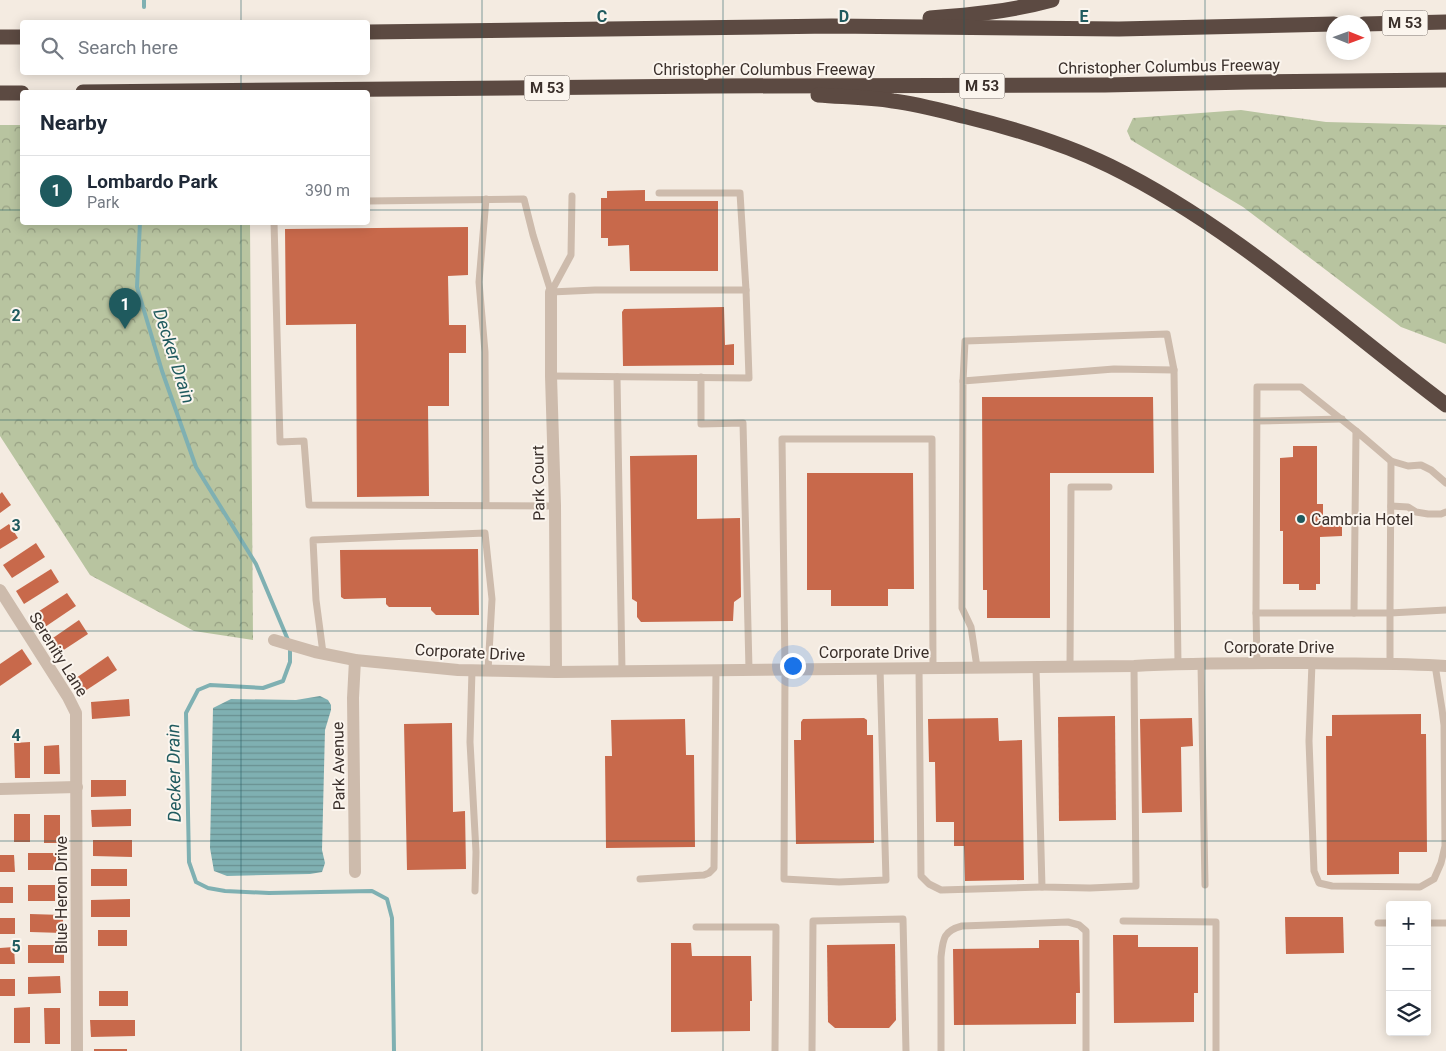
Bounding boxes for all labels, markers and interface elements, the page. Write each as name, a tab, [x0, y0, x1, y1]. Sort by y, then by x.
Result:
text: C	[597, 7, 607, 26]
text: D	[839, 7, 849, 26]
text: E	[1080, 7, 1089, 26]
road number: M 53	[1382, 10, 1428, 36]
north arrow	[1326, 15, 1371, 60]
search box	[20, 20, 370, 75]
icon: search	[38, 34, 66, 62]
text: Search here	[78, 36, 178, 59]
street label: Christopher Columbus Freeway	[1058, 55, 1281, 78]
street label: Christopher Columbus Freeway	[653, 60, 875, 79]
road number: M 53	[960, 74, 1004, 98]
road number: M 53	[524, 76, 570, 100]
text: Nearby	[40, 111, 107, 135]
text: Lombardo Park	[87, 170, 218, 193]
text: 1	[51, 181, 61, 200]
text: 390 m	[305, 181, 350, 200]
text: Park	[87, 193, 119, 212]
pin: 1	[109, 288, 141, 329]
text: 2	[11, 306, 21, 325]
water label: Decker Drain	[149, 306, 200, 406]
street label: Park Court	[528, 445, 549, 521]
place label: Cambria Hotel	[1311, 510, 1413, 529]
marker: Cambria Hotel	[1295, 513, 1307, 525]
text: 3	[11, 516, 21, 535]
street label: Serenity Lane	[25, 609, 92, 700]
street label: Corporate Drive	[1224, 638, 1334, 657]
street label: Corporate Drive	[414, 640, 526, 665]
street label: Corporate Drive	[819, 643, 929, 662]
your location	[780, 653, 806, 679]
street label: Park Avenue	[328, 722, 349, 810]
water label: Decker Drain	[162, 724, 185, 822]
text: 4	[11, 726, 21, 745]
street label: Blue Heron Drive	[52, 836, 71, 954]
map controls	[1386, 901, 1431, 1036]
button: +	[1386, 901, 1431, 946]
text: 5	[11, 937, 21, 956]
button: −	[1386, 946, 1431, 991]
button: layers	[1386, 991, 1431, 1036]

